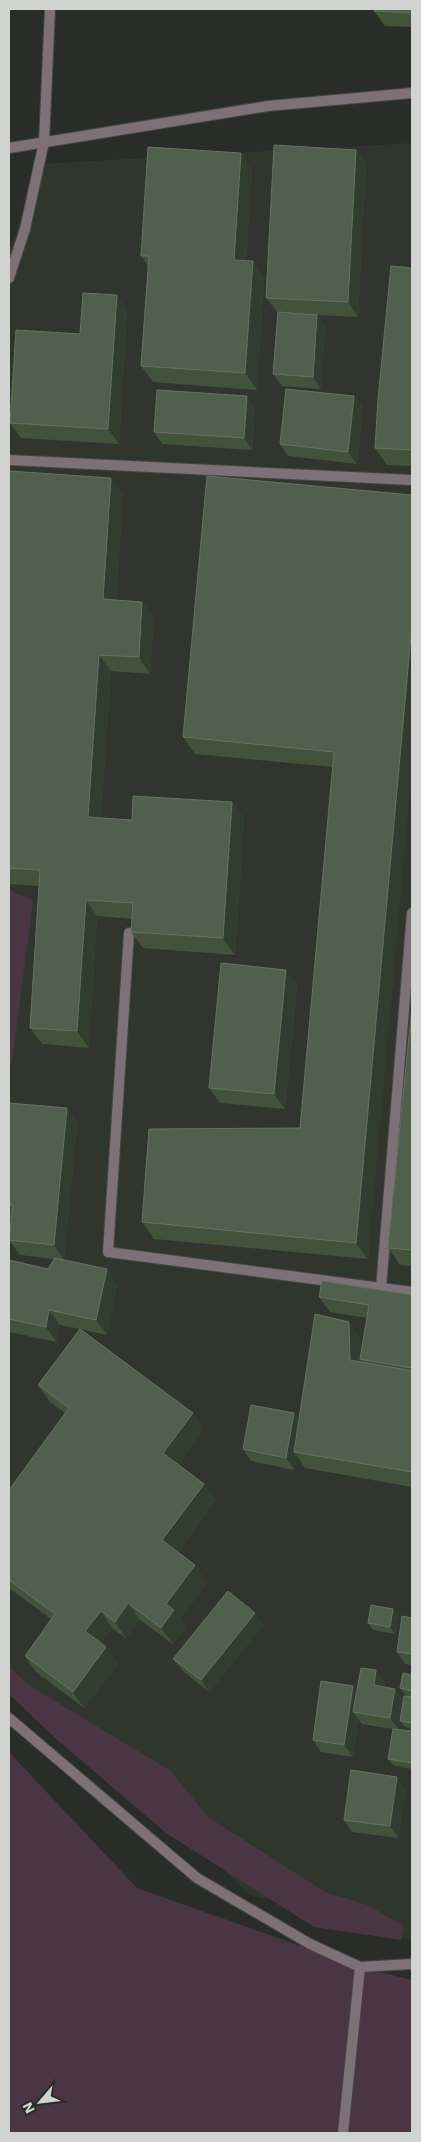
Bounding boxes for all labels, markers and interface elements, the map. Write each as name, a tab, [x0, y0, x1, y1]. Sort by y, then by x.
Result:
north arrow	[15, 2077, 65, 2127]
text: N	[19, 2100, 38, 2116]

